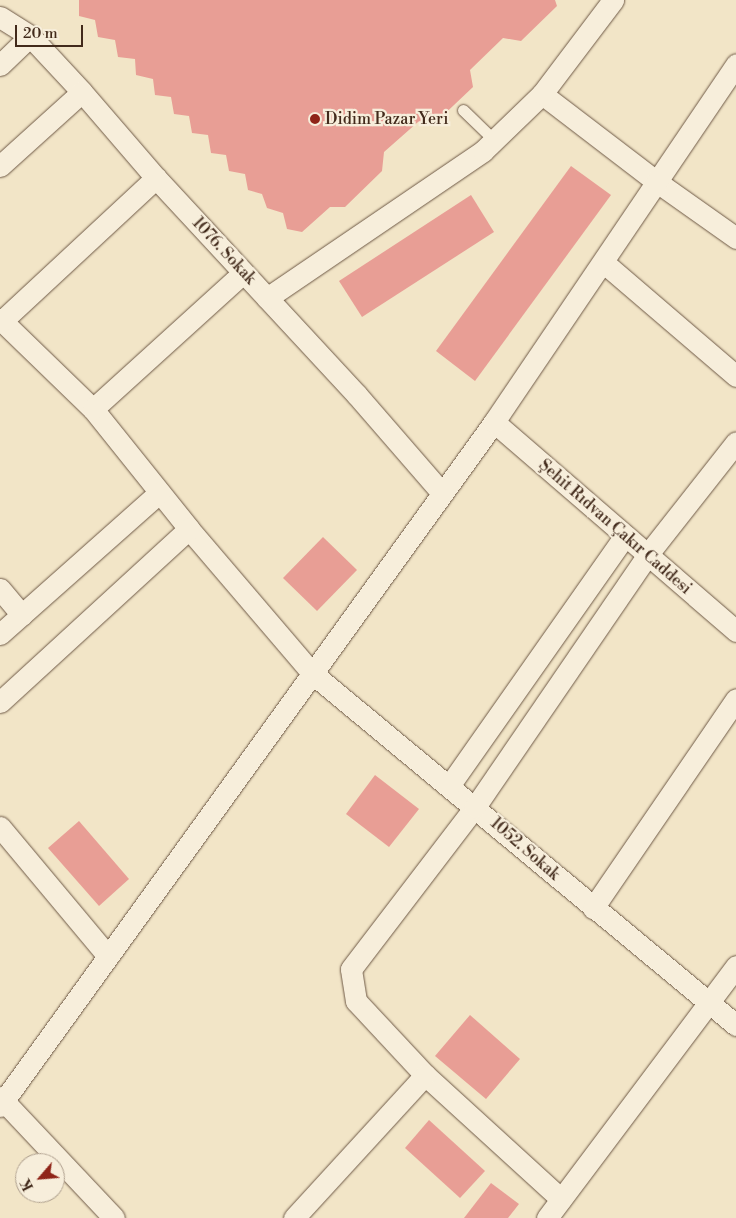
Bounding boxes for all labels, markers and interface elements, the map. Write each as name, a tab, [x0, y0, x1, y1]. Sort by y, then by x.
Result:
scale bar	[18, 15, 85, 47]
text: 20 m	[23, 24, 58, 43]
place label: Didim Pazar Yeri	[325, 109, 449, 129]
marker: Didim Pazar Yeri	[309, 113, 321, 125]
street label: 1076. Sokak	[188, 214, 260, 288]
street label: Şehit Rıdvan Çakır Caddesi	[535, 456, 695, 598]
street label: 1052. Sokak	[487, 814, 563, 884]
north arrow	[15, 1153, 65, 1203]
text: K	[17, 1175, 38, 1194]

